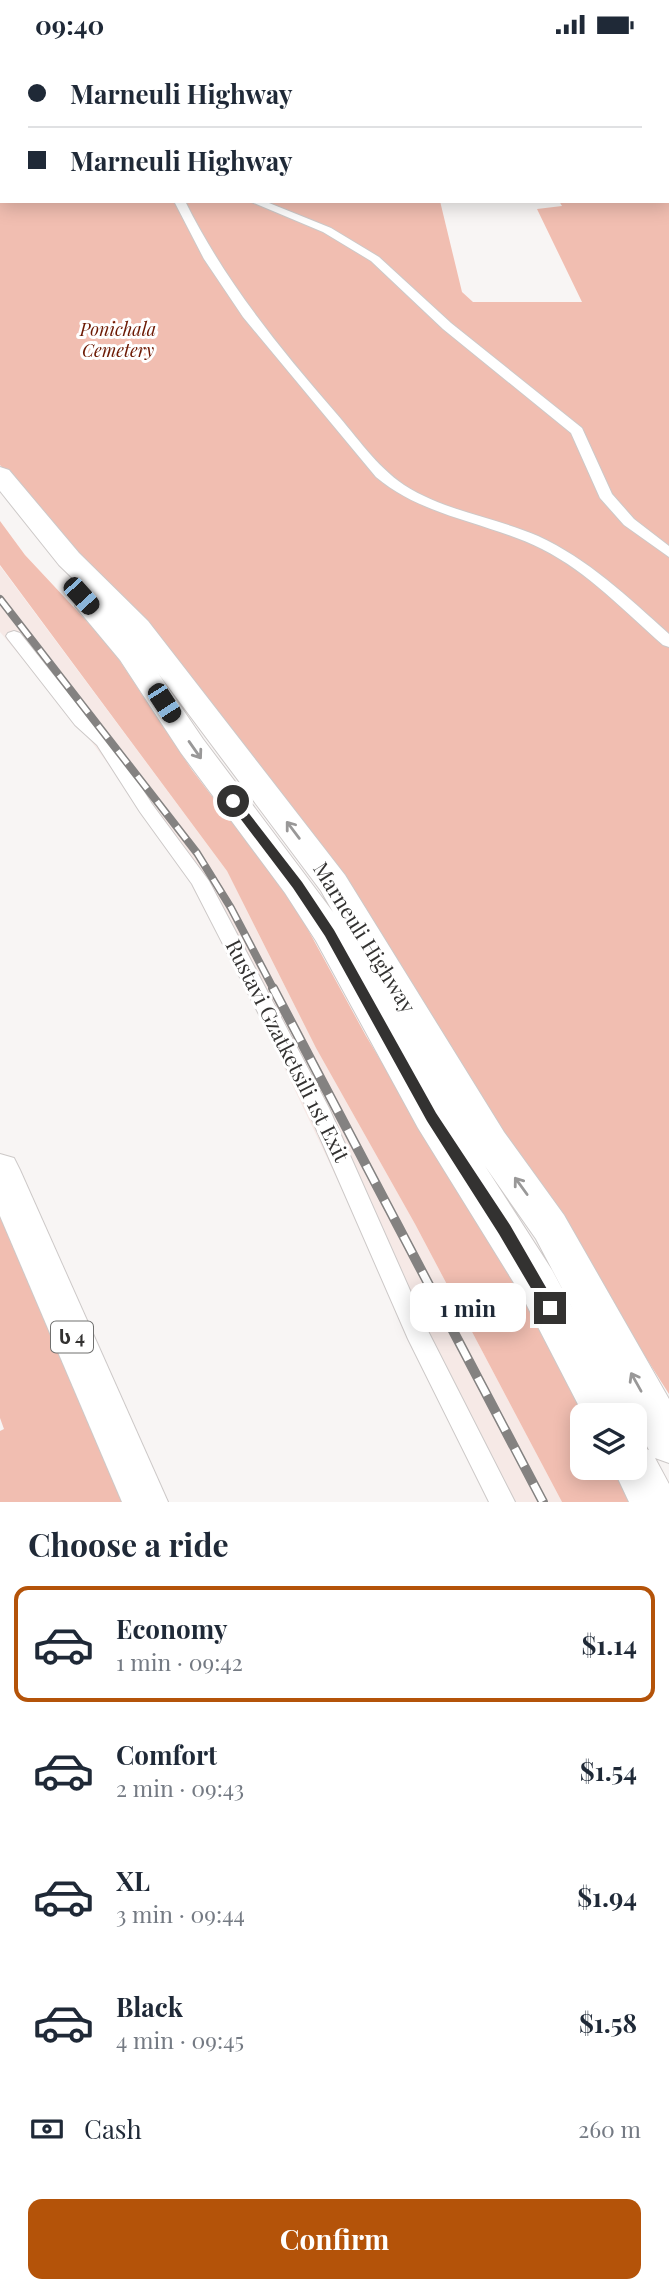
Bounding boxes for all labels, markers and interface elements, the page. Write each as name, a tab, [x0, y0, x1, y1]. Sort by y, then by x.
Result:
text: 09:40	[35, 7, 104, 42]
text: Marneuli Highway	[70, 76, 292, 111]
text: Marneuli Highway	[70, 143, 292, 178]
park label: Ponichala Cemetery	[79, 317, 156, 362]
car	[60, 573, 103, 619]
car	[144, 680, 185, 726]
one-way arrow	[188, 740, 202, 759]
route start	[217, 785, 249, 817]
one-way arrow	[285, 821, 300, 840]
street label: Marneuli Highway	[308, 856, 424, 1018]
street label: Rustavi Gzatketsili 1st Exit	[220, 934, 357, 1167]
one-way arrow	[514, 1177, 528, 1196]
callout: 1 min	[410, 1283, 526, 1333]
text: 1 min	[440, 1292, 496, 1323]
route end	[534, 1292, 566, 1324]
road number: ს 4	[51, 1321, 93, 1353]
one-way arrow	[629, 1372, 642, 1393]
map controls	[570, 1403, 647, 1480]
button: layers	[570, 1403, 647, 1480]
text: Choose a ride	[28, 1522, 229, 1565]
text: Economy	[116, 1611, 227, 1646]
icon: car	[32, 1613, 95, 1676]
text: $1.14	[581, 1627, 637, 1662]
text: 1 min · 09:42	[116, 1646, 243, 1677]
text: Comfort	[116, 1737, 217, 1772]
icon: car	[32, 1739, 95, 1802]
text: $1.54	[580, 1753, 637, 1788]
text: 2 min · 09:43	[116, 1772, 244, 1803]
text: XL	[116, 1863, 150, 1898]
icon: car	[32, 1865, 95, 1928]
text: $1.94	[577, 1879, 637, 1914]
text: 3 min · 09:44	[116, 1898, 245, 1929]
text: Black	[116, 1989, 183, 2024]
icon: car	[32, 1991, 95, 2054]
text: $1.58	[579, 2005, 637, 2040]
text: 4 min · 09:45	[116, 2024, 244, 2055]
icon: cash	[28, 2110, 66, 2148]
text: Cash	[84, 2111, 142, 2146]
text: 260 m	[578, 2113, 641, 2144]
button: Confirm	[28, 2199, 641, 2279]

